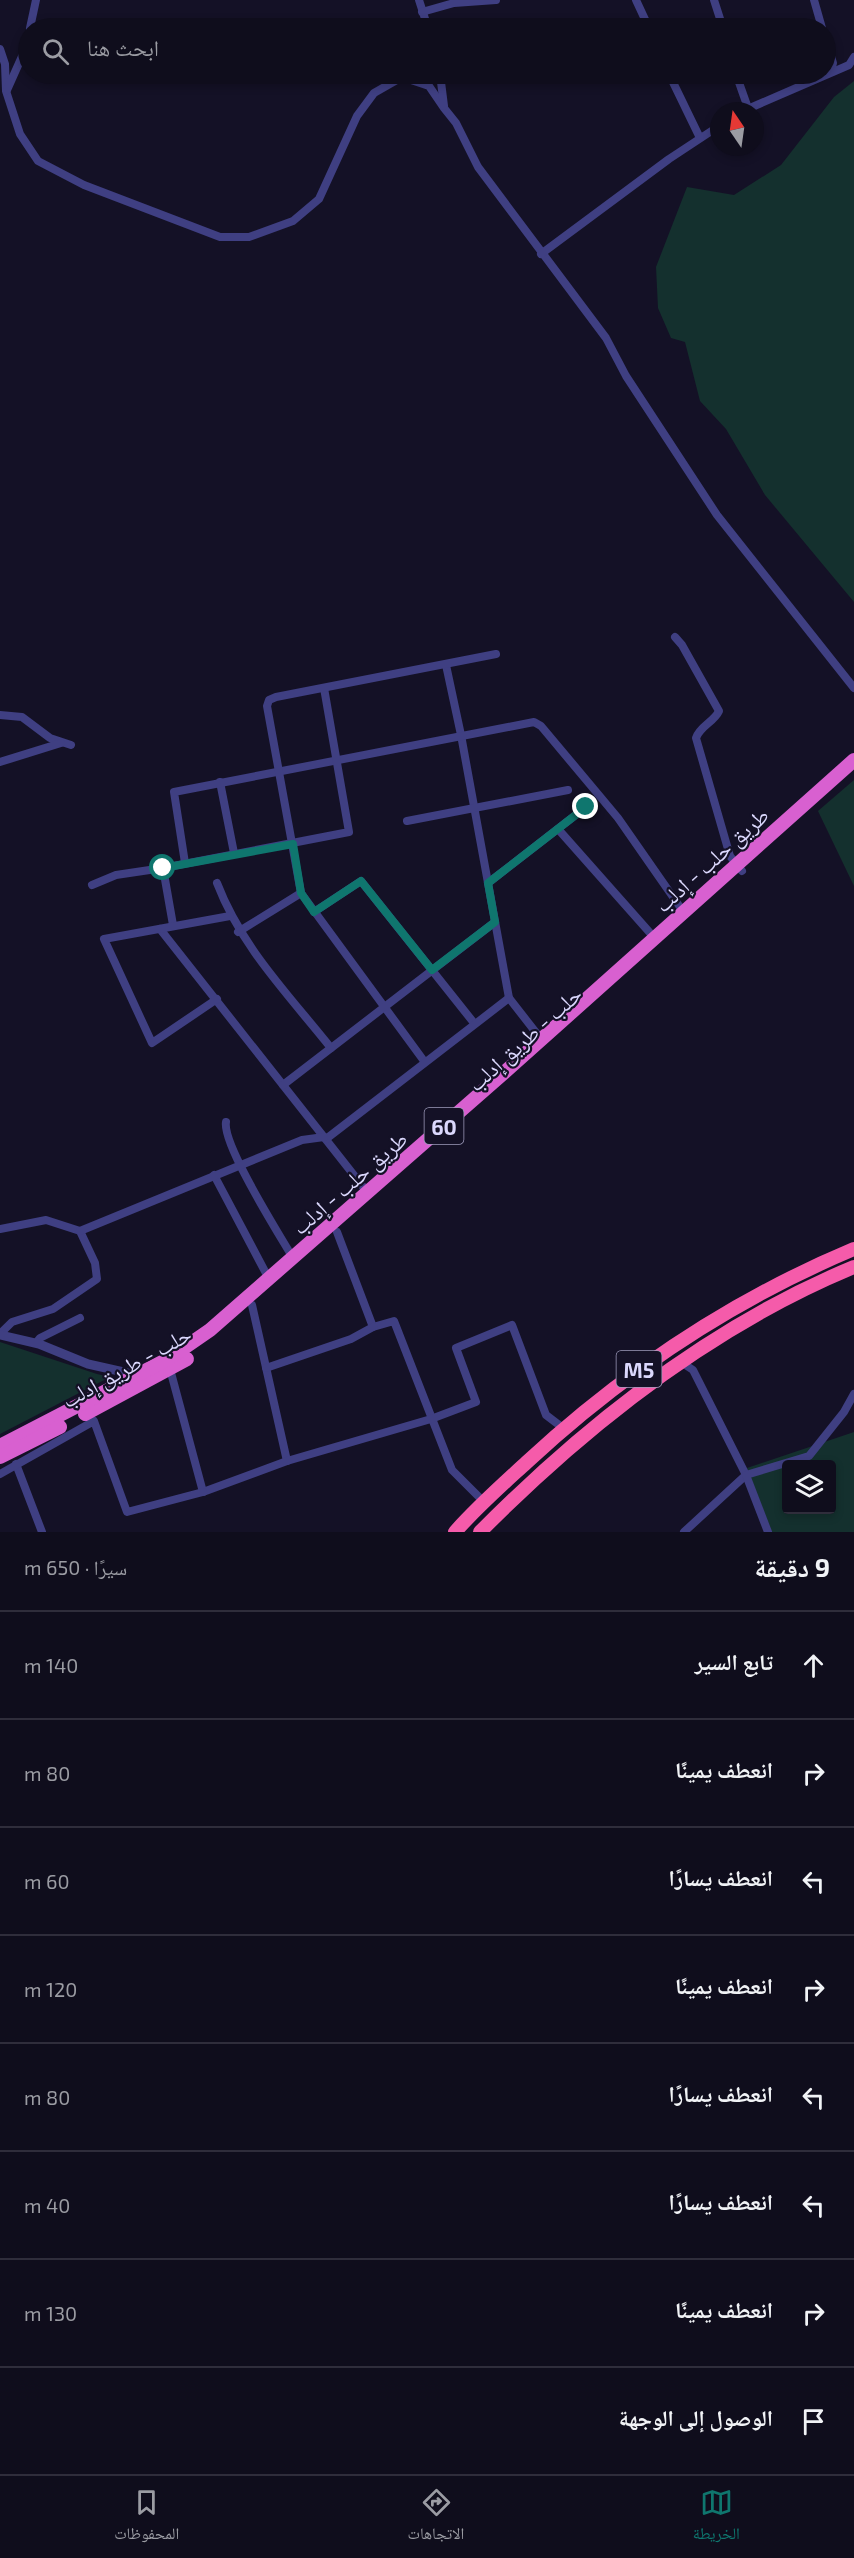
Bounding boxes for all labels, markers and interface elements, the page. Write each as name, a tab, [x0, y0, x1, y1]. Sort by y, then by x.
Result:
search box	[18, 18, 836, 84]
text: ابحث هنا	[87, 34, 159, 60]
icon: search	[39, 35, 72, 68]
north arrow	[710, 102, 764, 156]
route end	[572, 793, 598, 819]
street label: طريق حلب - إدلب	[649, 801, 775, 919]
route start	[149, 854, 175, 880]
street label: حلب - طريق إدلب	[462, 980, 588, 1098]
road number: 60	[424, 1108, 464, 1144]
street label: طريق حلب - إدلب	[286, 1125, 414, 1241]
street label: حلب - طريق إدلب	[57, 1320, 197, 1415]
road number: M5	[616, 1351, 662, 1387]
map controls	[782, 1460, 836, 1514]
button: layers	[782, 1460, 836, 1514]
text: 9 دقيقة	[754, 1551, 830, 1582]
text: سيرًا · 650 m	[24, 1555, 127, 1579]
text: تابع السير	[695, 1648, 773, 1674]
icon: ahead	[797, 1649, 830, 1682]
text: 140 m	[24, 1653, 78, 1677]
text: انعطف يمينًا	[675, 1756, 773, 1782]
icon: right	[797, 1757, 830, 1790]
text: 80 m	[24, 1761, 70, 1785]
text: انعطف يسارًا	[668, 1864, 773, 1890]
icon: left	[797, 1865, 830, 1898]
text: 60 m	[24, 1869, 70, 1893]
text: انعطف يمينًا	[675, 1972, 773, 1998]
icon: right	[797, 1973, 830, 2006]
text: 120 m	[24, 1977, 77, 2001]
text: انعطف يسارًا	[668, 2080, 773, 2106]
icon: left	[797, 2081, 830, 2114]
text: 80 m	[24, 2085, 70, 2109]
text: انعطف يسارًا	[668, 2188, 773, 2214]
icon: left	[797, 2189, 830, 2222]
text: 40 m	[24, 2193, 70, 2217]
text: انعطف يمينًا	[675, 2296, 773, 2322]
icon: right	[797, 2297, 830, 2330]
text: 130 m	[24, 2301, 77, 2325]
text: الوصول إلى الوجهة	[619, 2404, 773, 2430]
icon: arrive	[797, 2405, 830, 2438]
tab: المحفوظات	[114, 2486, 179, 2549]
tab: الاتجاهات	[408, 2486, 464, 2549]
tab: الخريطة	[693, 2486, 740, 2549]

